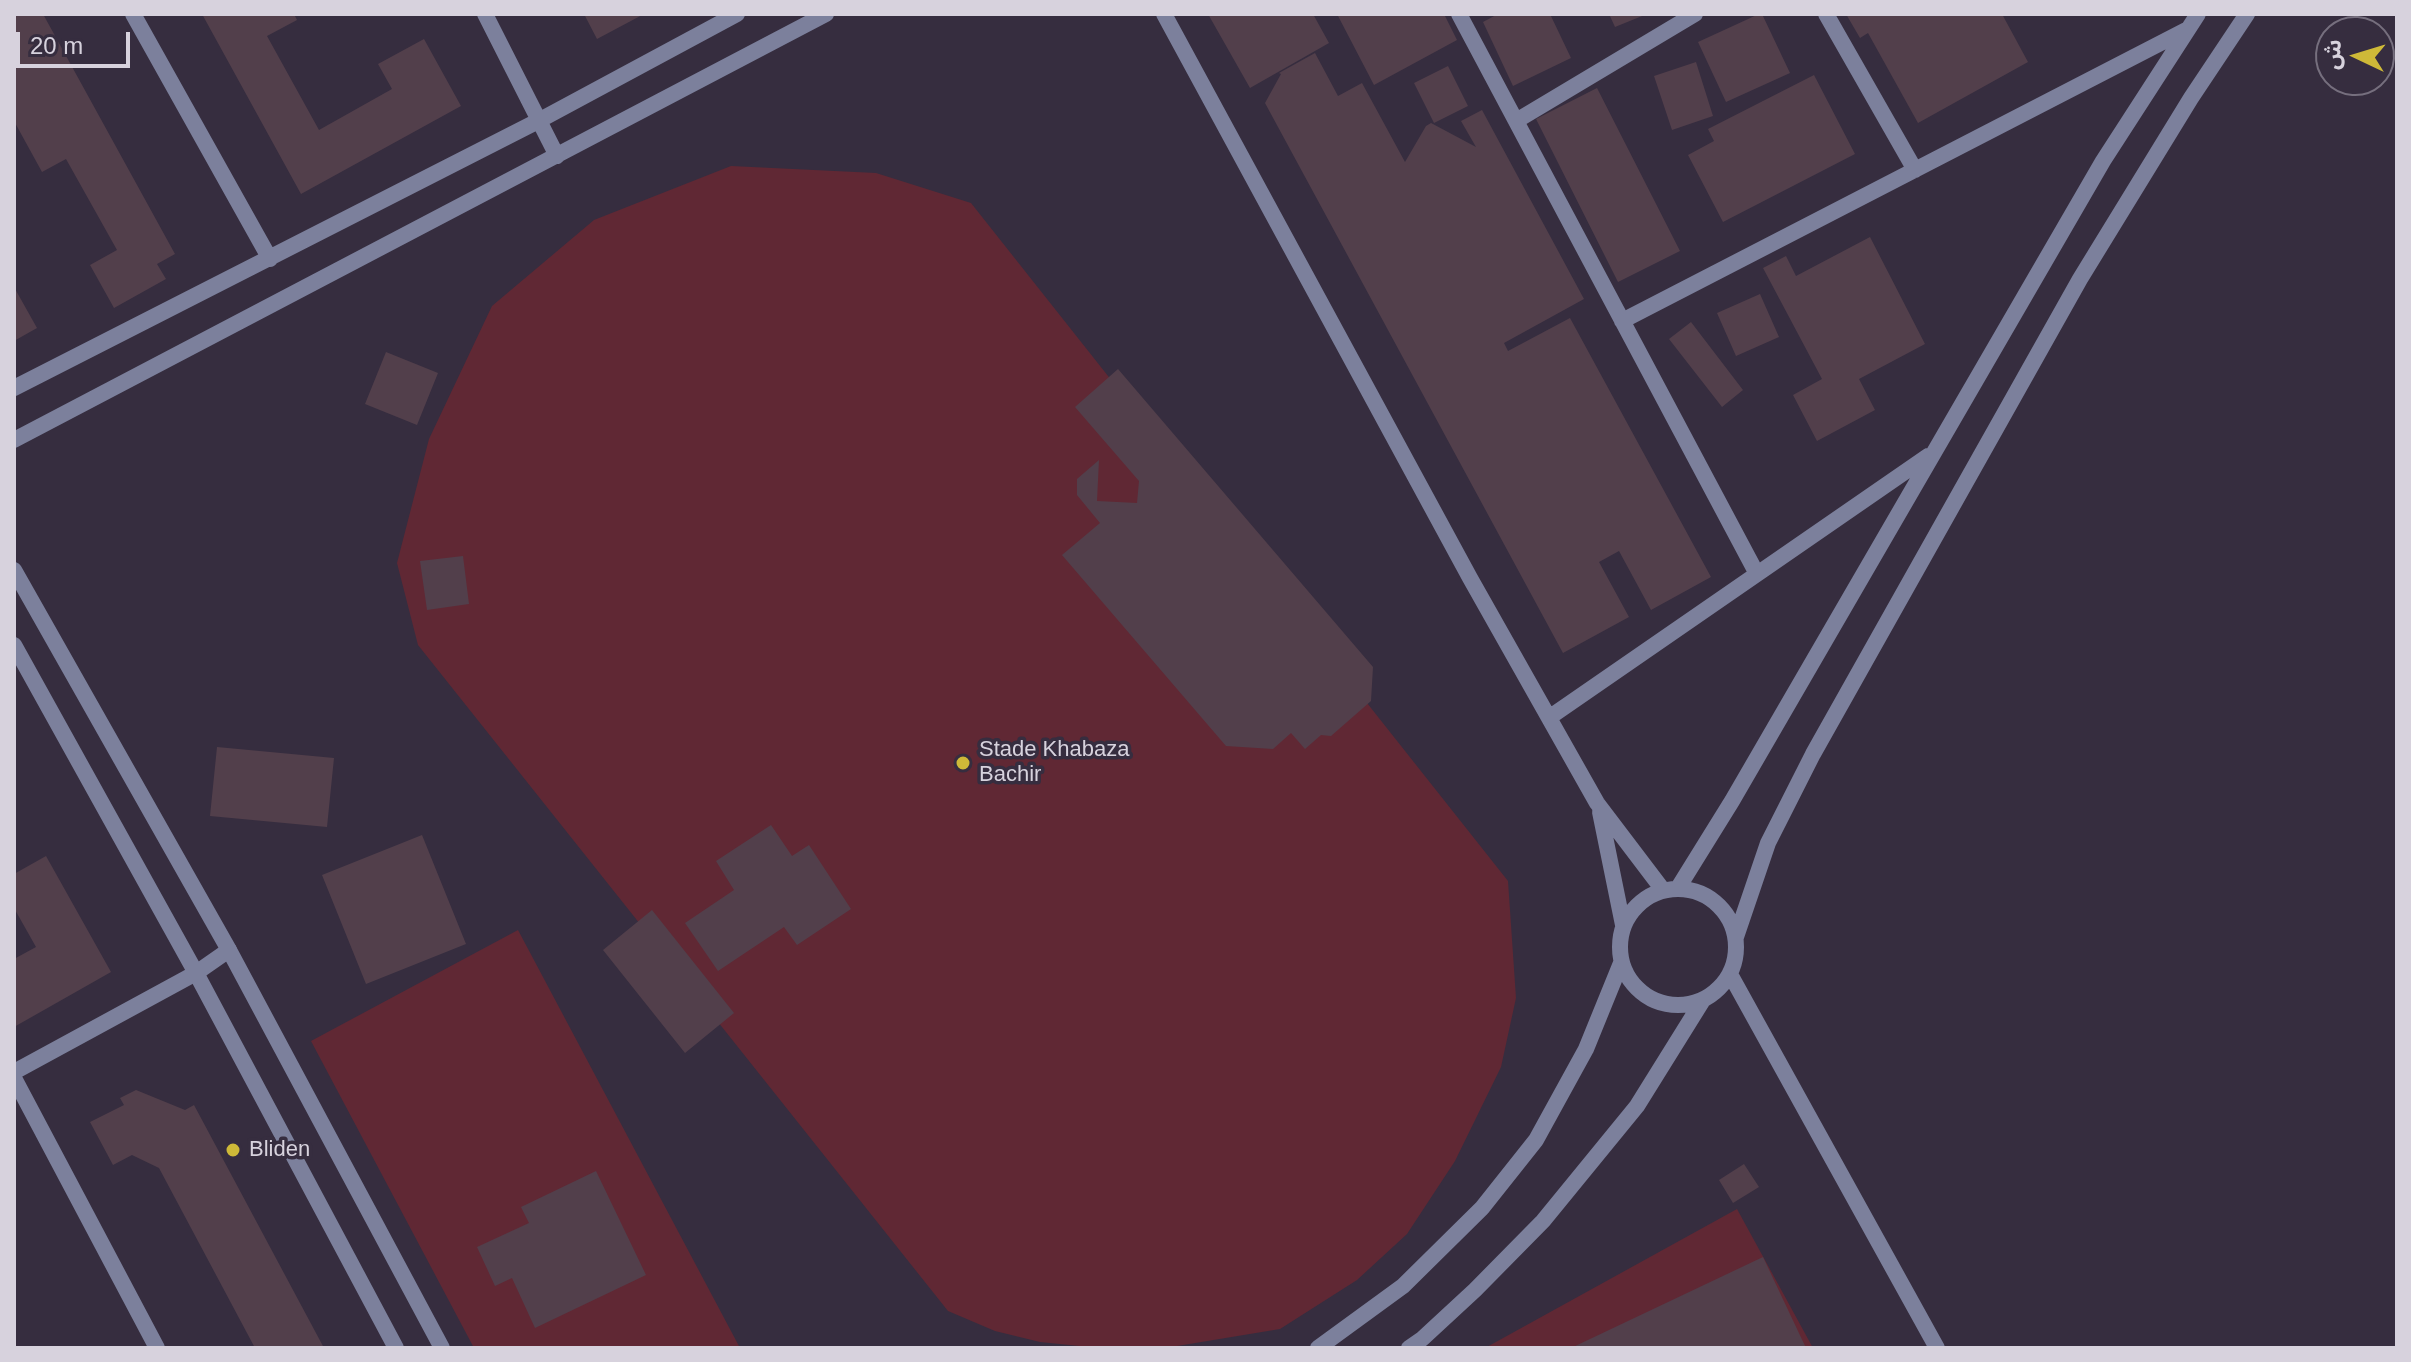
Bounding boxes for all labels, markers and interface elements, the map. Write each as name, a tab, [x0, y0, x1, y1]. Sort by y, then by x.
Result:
scale bar	[20, 16, 134, 66]
north arrow	[2315, 16, 2395, 96]
text: 20 m	[30, 32, 83, 59]
text: ش	[2319, 39, 2346, 70]
place label: Stade Khabaza Bachir	[979, 737, 1129, 788]
marker: Stade Khabaza Bachir	[954, 754, 972, 772]
place label: Bliden	[249, 1137, 310, 1163]
marker: Bliden	[224, 1141, 242, 1159]

